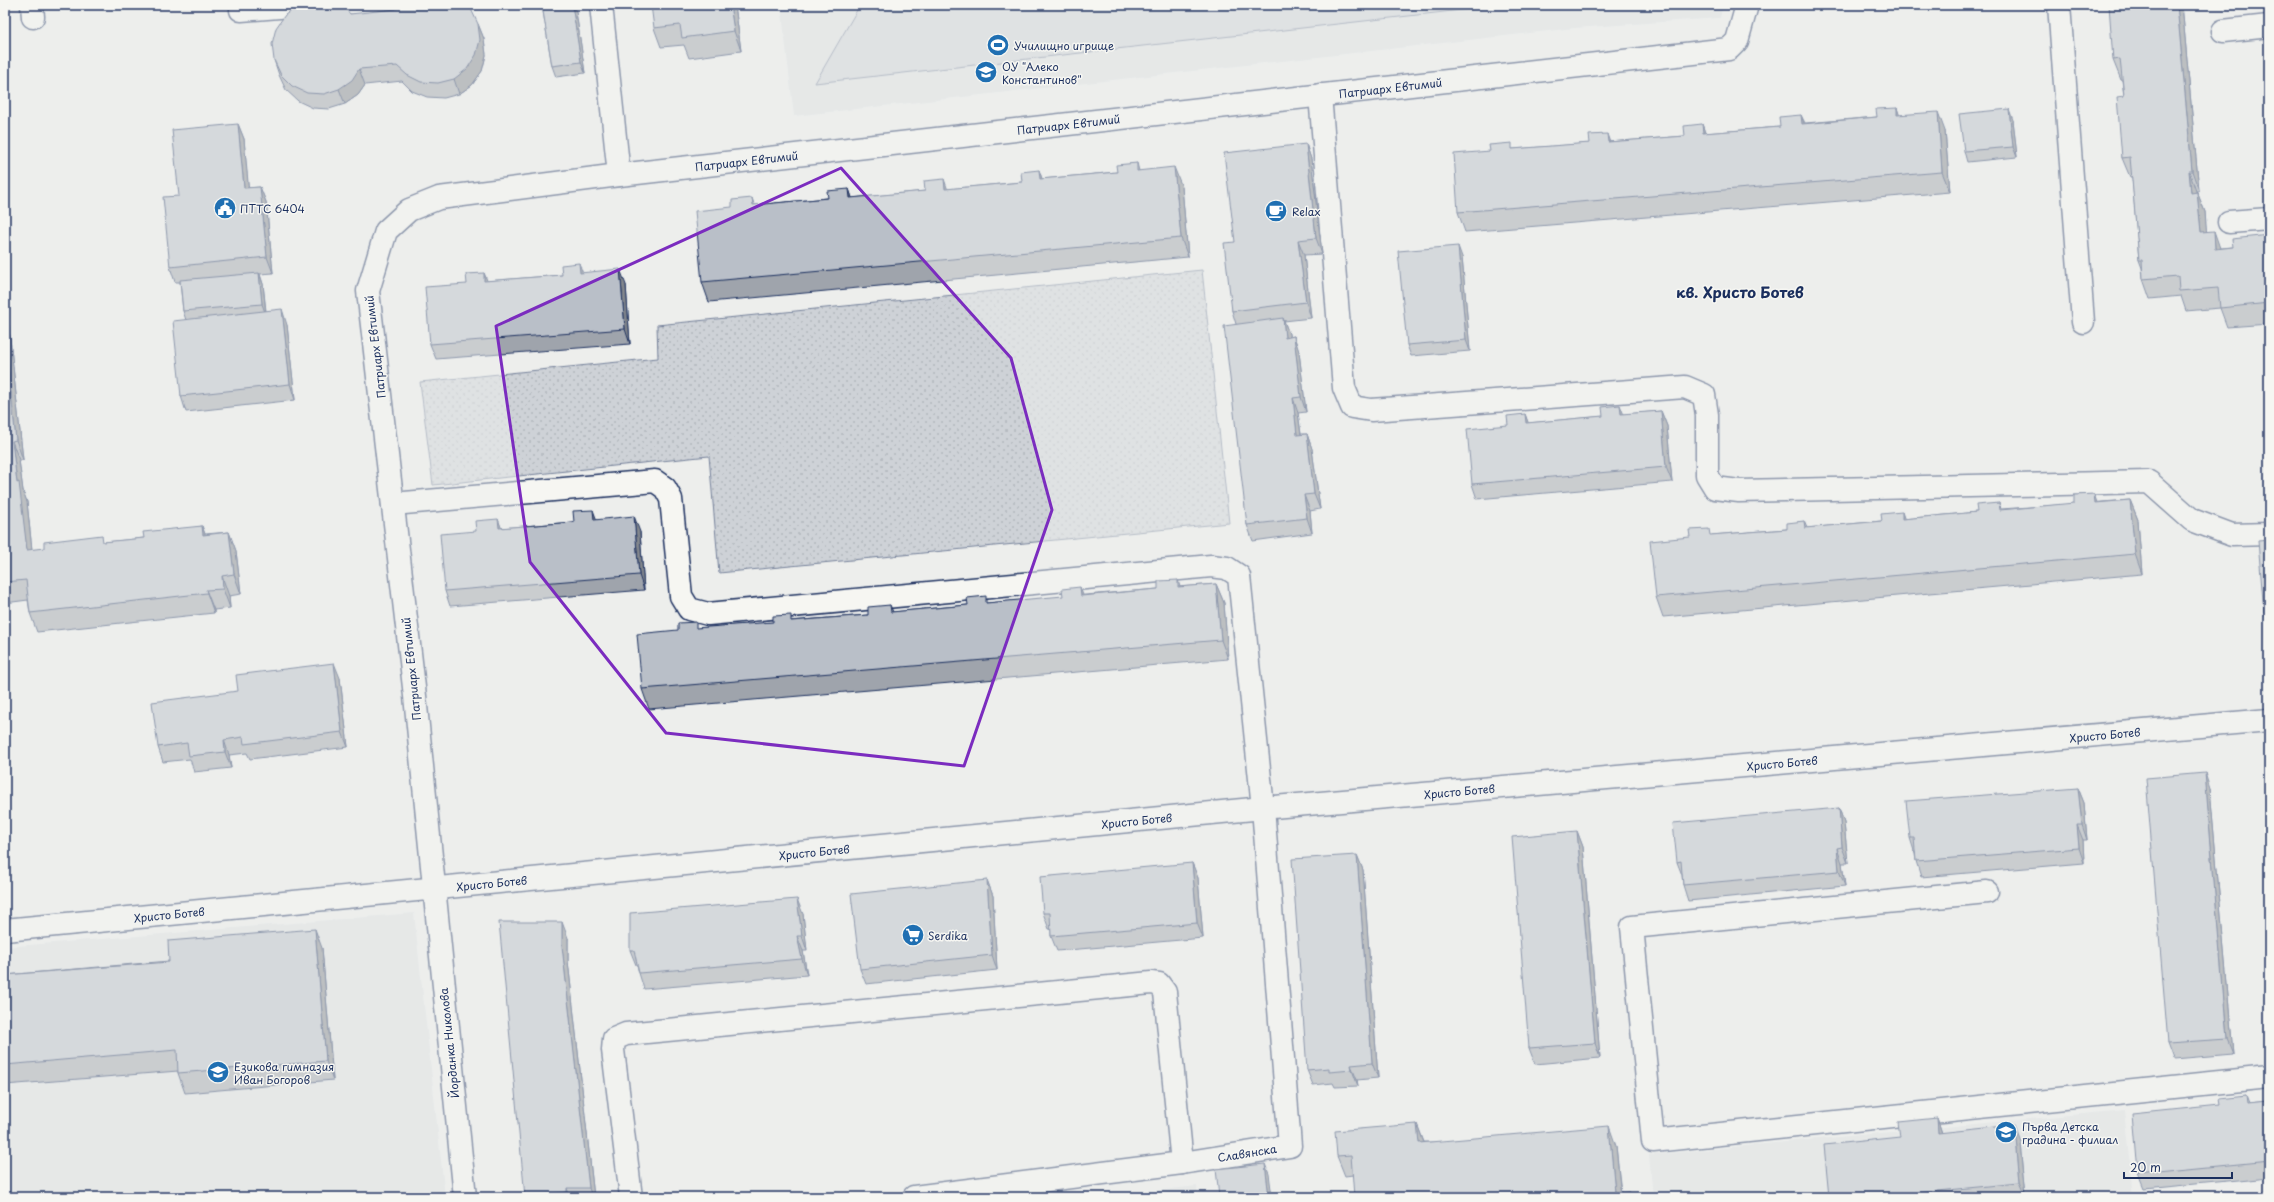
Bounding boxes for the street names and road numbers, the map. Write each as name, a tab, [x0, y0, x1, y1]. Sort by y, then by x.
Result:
street label: Патриарх Евтимий	[1338, 73, 1443, 102]
street label: Патриарх Евтимий	[1016, 110, 1121, 138]
street label: Патриарх Евтимий	[694, 146, 799, 175]
street label: Патриарх Евтимий	[360, 295, 390, 399]
street label: Патриарх Евтимий	[397, 617, 425, 721]
street label: Христо Ботев	[2069, 723, 2141, 746]
street label: Христо Ботев	[1746, 751, 1818, 774]
street label: Христо Ботев	[1423, 779, 1496, 802]
street label: Христо Ботев	[1100, 808, 1173, 832]
street label: Христо Ботев	[778, 840, 850, 863]
street label: Христо Ботев	[455, 871, 528, 895]
street label: Христо Ботев	[133, 902, 205, 926]
street label: Йорданка Николова	[435, 987, 463, 1099]
street label: Славянска	[1216, 1140, 1278, 1166]

